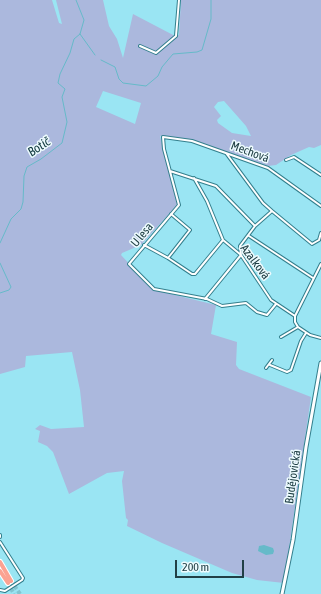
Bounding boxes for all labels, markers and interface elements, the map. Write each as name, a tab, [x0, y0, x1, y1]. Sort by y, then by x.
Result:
water label: Botič	[25, 134, 53, 160]
street label: Mechová	[229, 138, 271, 166]
street label: U lesa	[128, 220, 156, 250]
street label: Azalková	[237, 242, 273, 282]
street label: Budějovická	[282, 449, 304, 505]
scale bar	[177, 552, 246, 578]
text: 200 m	[182, 560, 209, 574]

